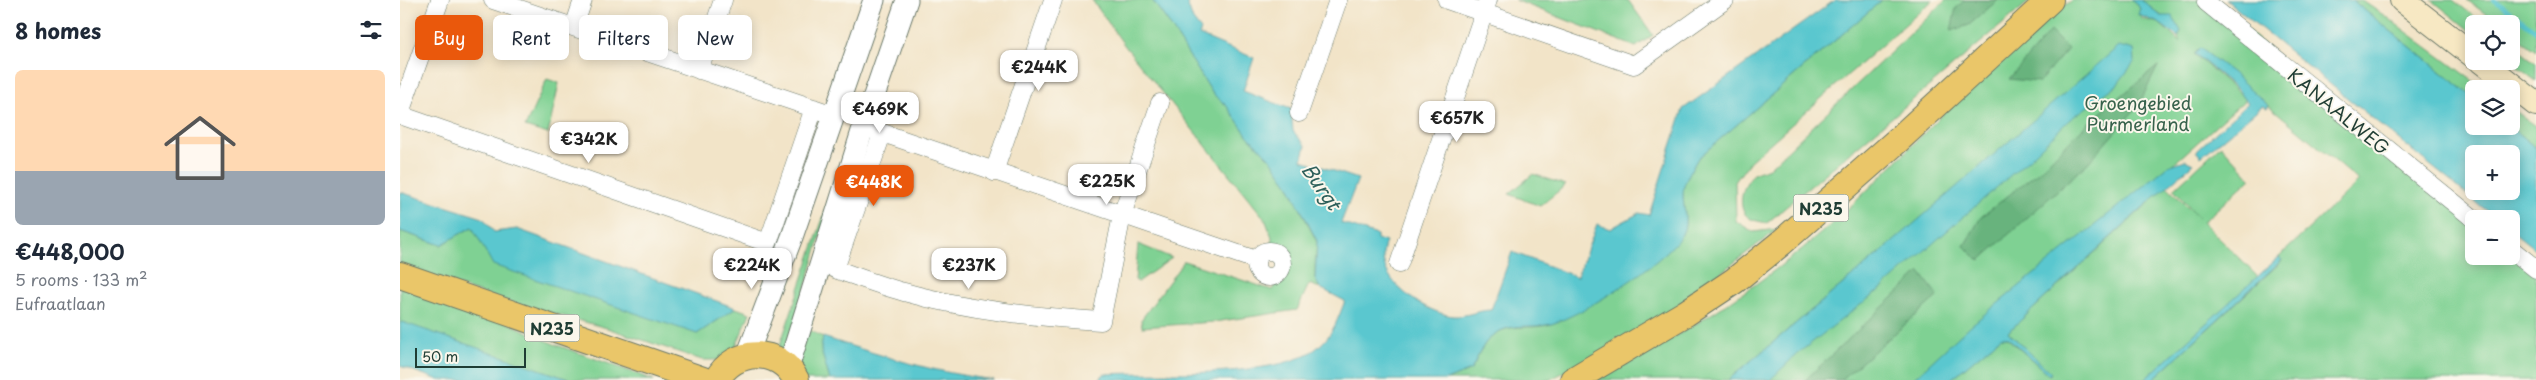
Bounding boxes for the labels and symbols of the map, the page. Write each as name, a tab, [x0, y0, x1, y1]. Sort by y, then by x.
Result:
pin: €244K	[1004, 49, 1074, 92]
street label: KANAALWEG	[2282, 62, 2396, 161]
park label: Groengebied Purmerland	[2084, 89, 2192, 137]
pin: €469K	[845, 92, 915, 134]
pin: €657K	[1422, 100, 1492, 143]
pin: €342K	[554, 121, 624, 164]
water label: Burgt	[1296, 157, 1350, 217]
pin: €448K	[839, 164, 909, 207]
pin: €225K	[1072, 164, 1142, 206]
road number: N235	[1794, 194, 1848, 222]
pin: €224K	[717, 248, 787, 290]
pin: €237K	[934, 248, 1004, 290]
road number: N235	[524, 314, 580, 342]
scale bar	[415, 345, 526, 368]

